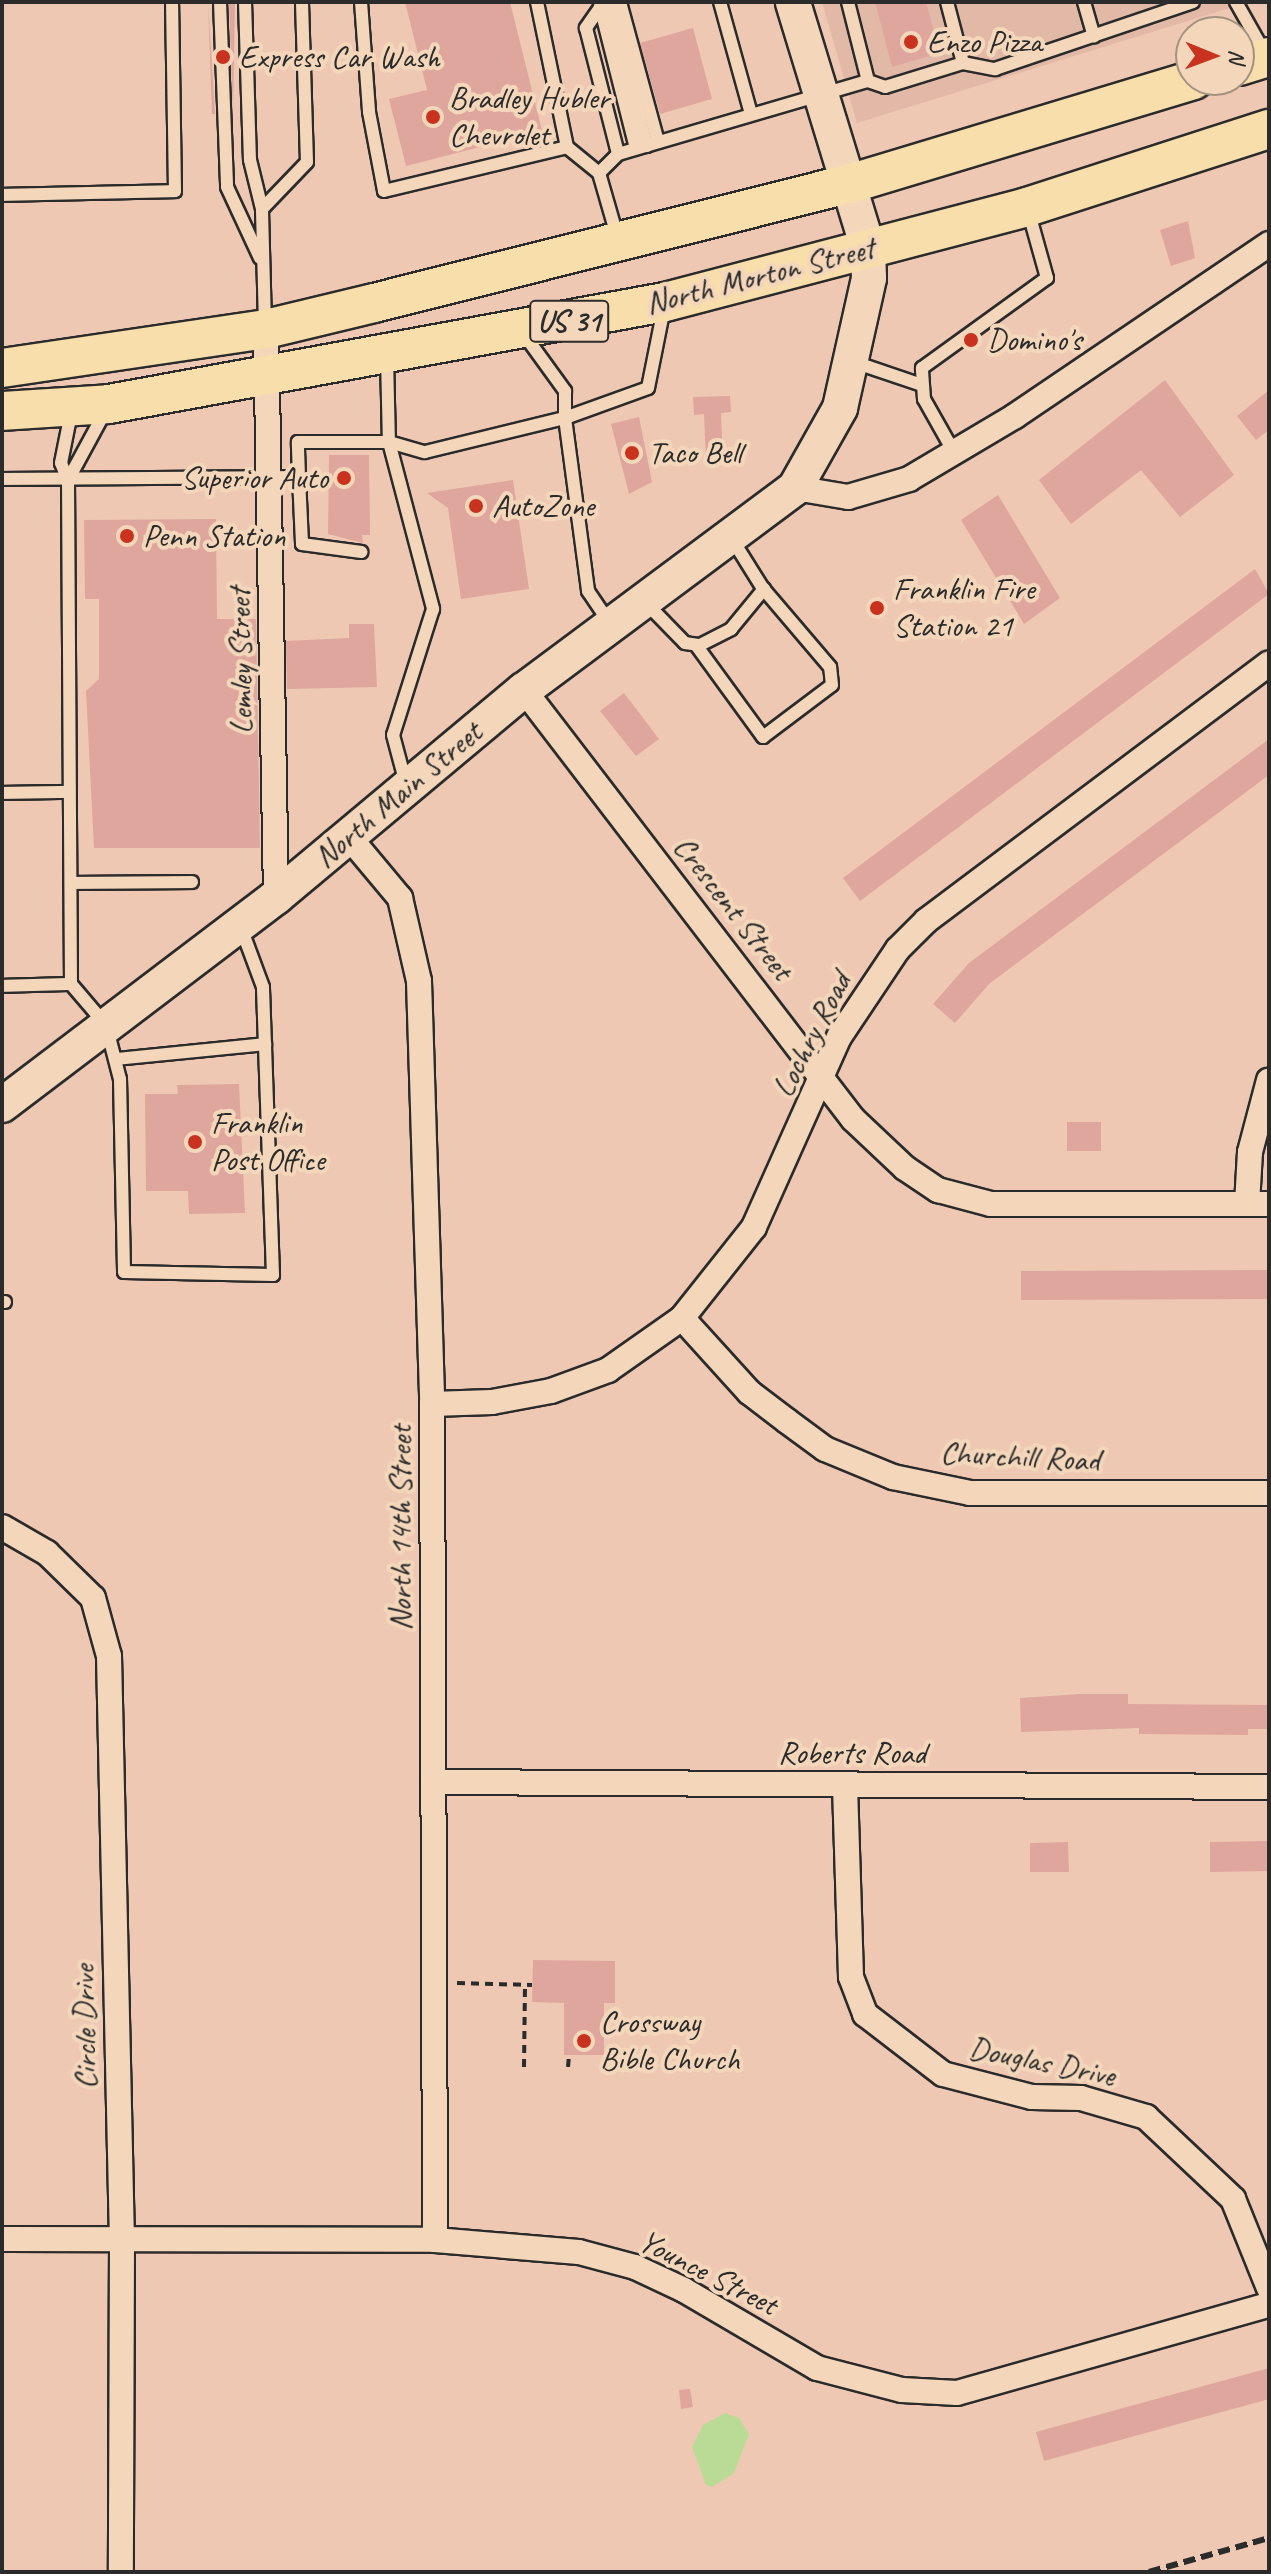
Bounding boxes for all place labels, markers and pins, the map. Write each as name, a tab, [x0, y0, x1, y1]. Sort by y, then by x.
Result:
place label: Enzo Pizza	[927, 23, 1042, 61]
marker: Enzo Pizza	[902, 33, 920, 51]
place label: Express Car Wash	[239, 38, 442, 76]
marker: Express Car Wash	[214, 48, 232, 66]
place label: Bradley Hubler Chevrolet	[449, 80, 609, 155]
marker: Bradley Hubler Chevrolet	[424, 108, 442, 126]
place label: Domino's	[987, 321, 1081, 359]
marker: Domino's	[962, 331, 980, 349]
place label: Taco Bell	[648, 434, 742, 472]
marker: Taco Bell	[623, 444, 641, 462]
place label: Superior Auto	[181, 459, 328, 497]
marker: Superior Auto	[335, 469, 353, 487]
place label: AutoZone	[492, 487, 594, 525]
marker: AutoZone	[467, 497, 485, 515]
place label: Penn Station	[143, 517, 287, 555]
marker: Penn Station	[118, 527, 136, 545]
place label: Franklin Fire Station 21	[893, 571, 1035, 646]
marker: Franklin Fire Station 21	[868, 599, 886, 617]
place label: Franklin Post Office	[211, 1105, 324, 1180]
marker: Franklin Post Office	[186, 1133, 204, 1151]
place label: Crossway Bible Church	[600, 2004, 741, 2079]
marker: Crossway Bible Church	[575, 2032, 593, 2050]

